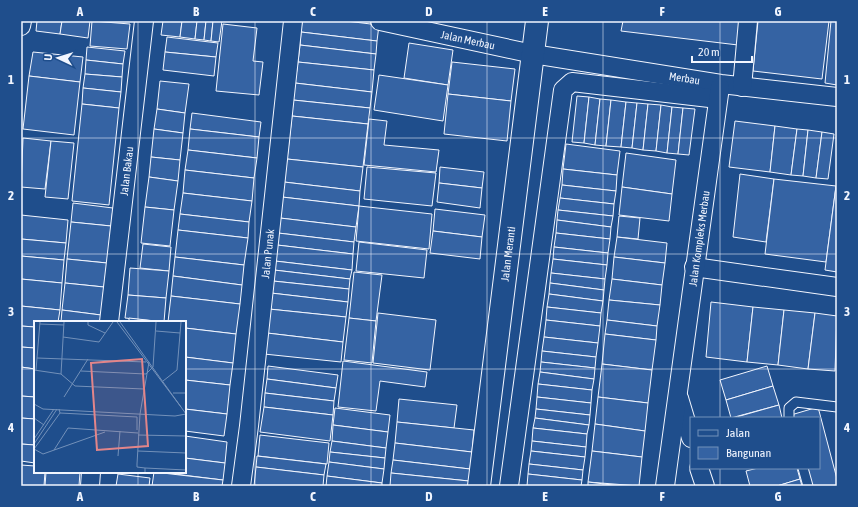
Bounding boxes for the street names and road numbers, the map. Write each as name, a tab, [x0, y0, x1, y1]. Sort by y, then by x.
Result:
street label: Jalan Merbau	[440, 28, 496, 52]
street label: Merbau	[668, 70, 701, 87]
street label: Jalan Bakau	[118, 146, 135, 196]
street label: Jalan Kompleks Merbau	[687, 190, 712, 287]
street label: Jalan Meranti	[499, 226, 517, 282]
street label: Jalan Punak	[259, 228, 276, 279]

